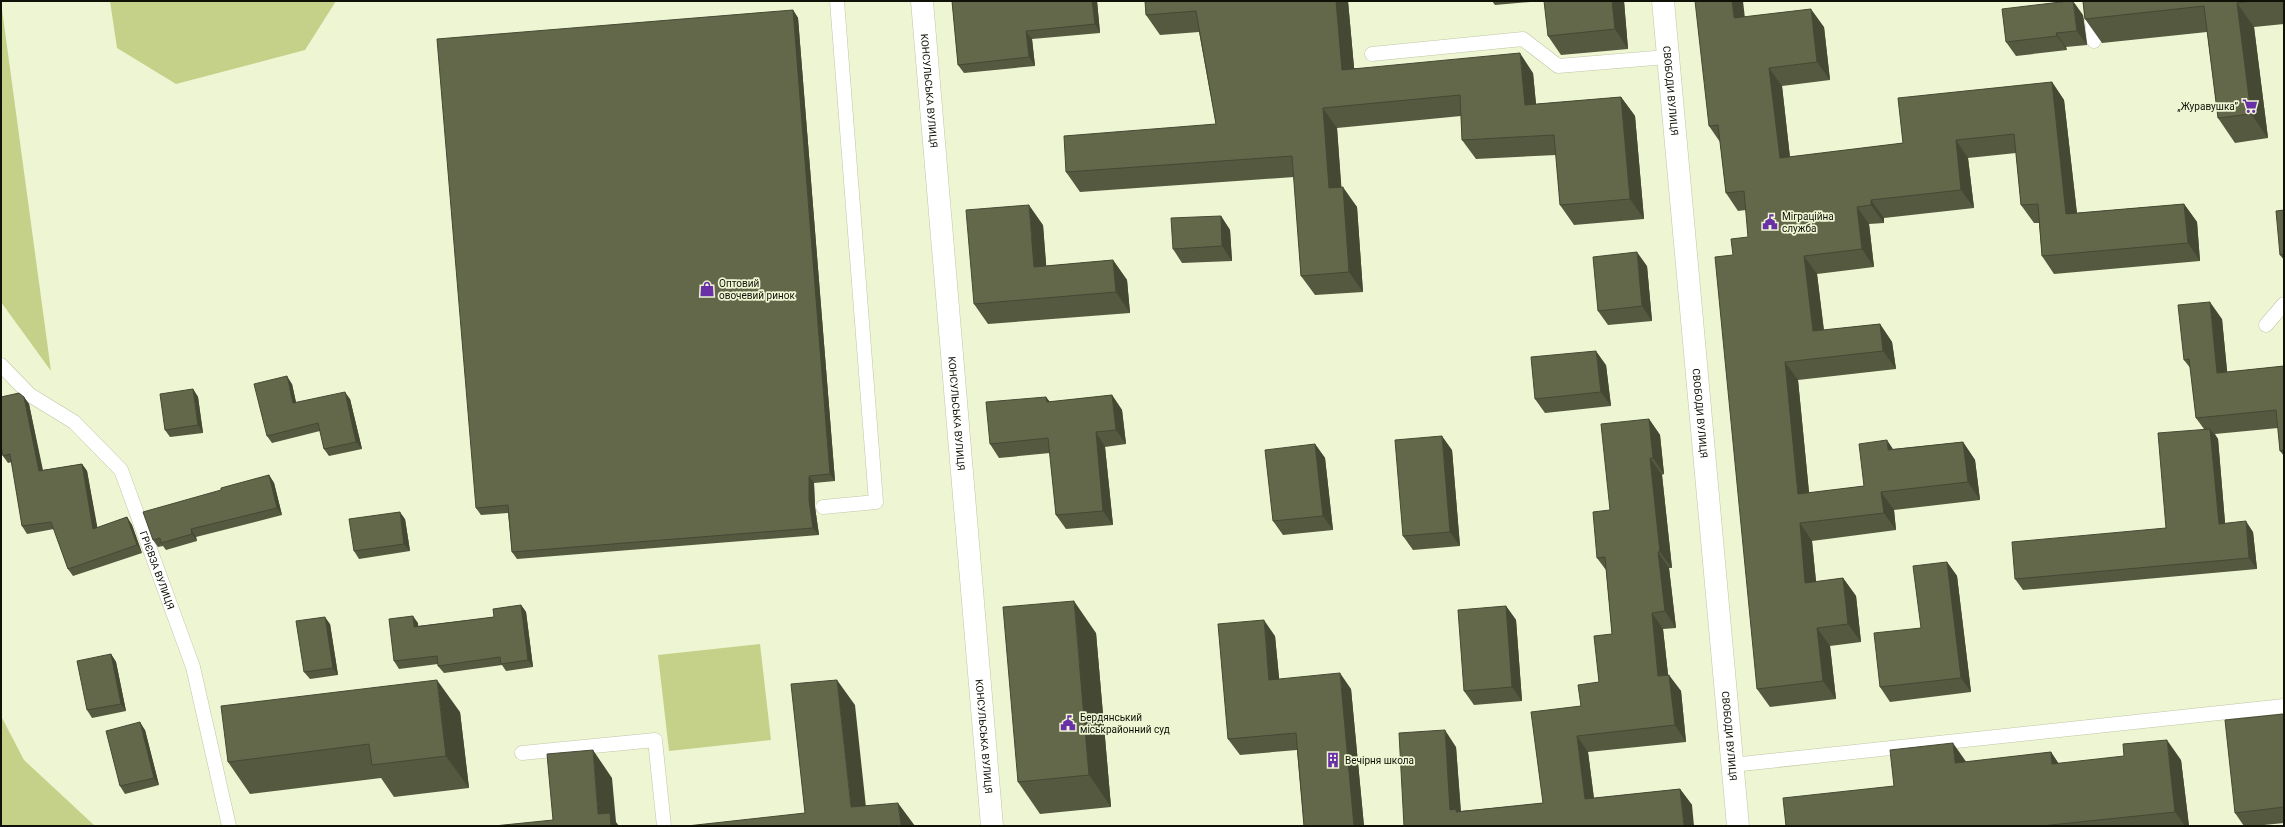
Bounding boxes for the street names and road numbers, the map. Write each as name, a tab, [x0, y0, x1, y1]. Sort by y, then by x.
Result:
street label: КОНСУЛЬСЬКА ВУЛИЦЯ	[919, 33, 940, 148]
street label: СВОБОДИ ВУЛИЦЯ	[1662, 45, 1681, 136]
street label: КОНСУЛЬСЬКА ВУЛИЦЯ	[947, 356, 967, 471]
street label: СВОБОДИ ВУЛИЦЯ	[1691, 368, 1710, 459]
street label: ГРІЄВЗА ВУЛИЦЯ	[138, 529, 177, 611]
street label: КОНСУЛЬСЬКА ВУЛИЦЯ	[974, 679, 995, 794]
street label: СВОБОДИ ВУЛИЦЯ	[1720, 691, 1739, 781]

